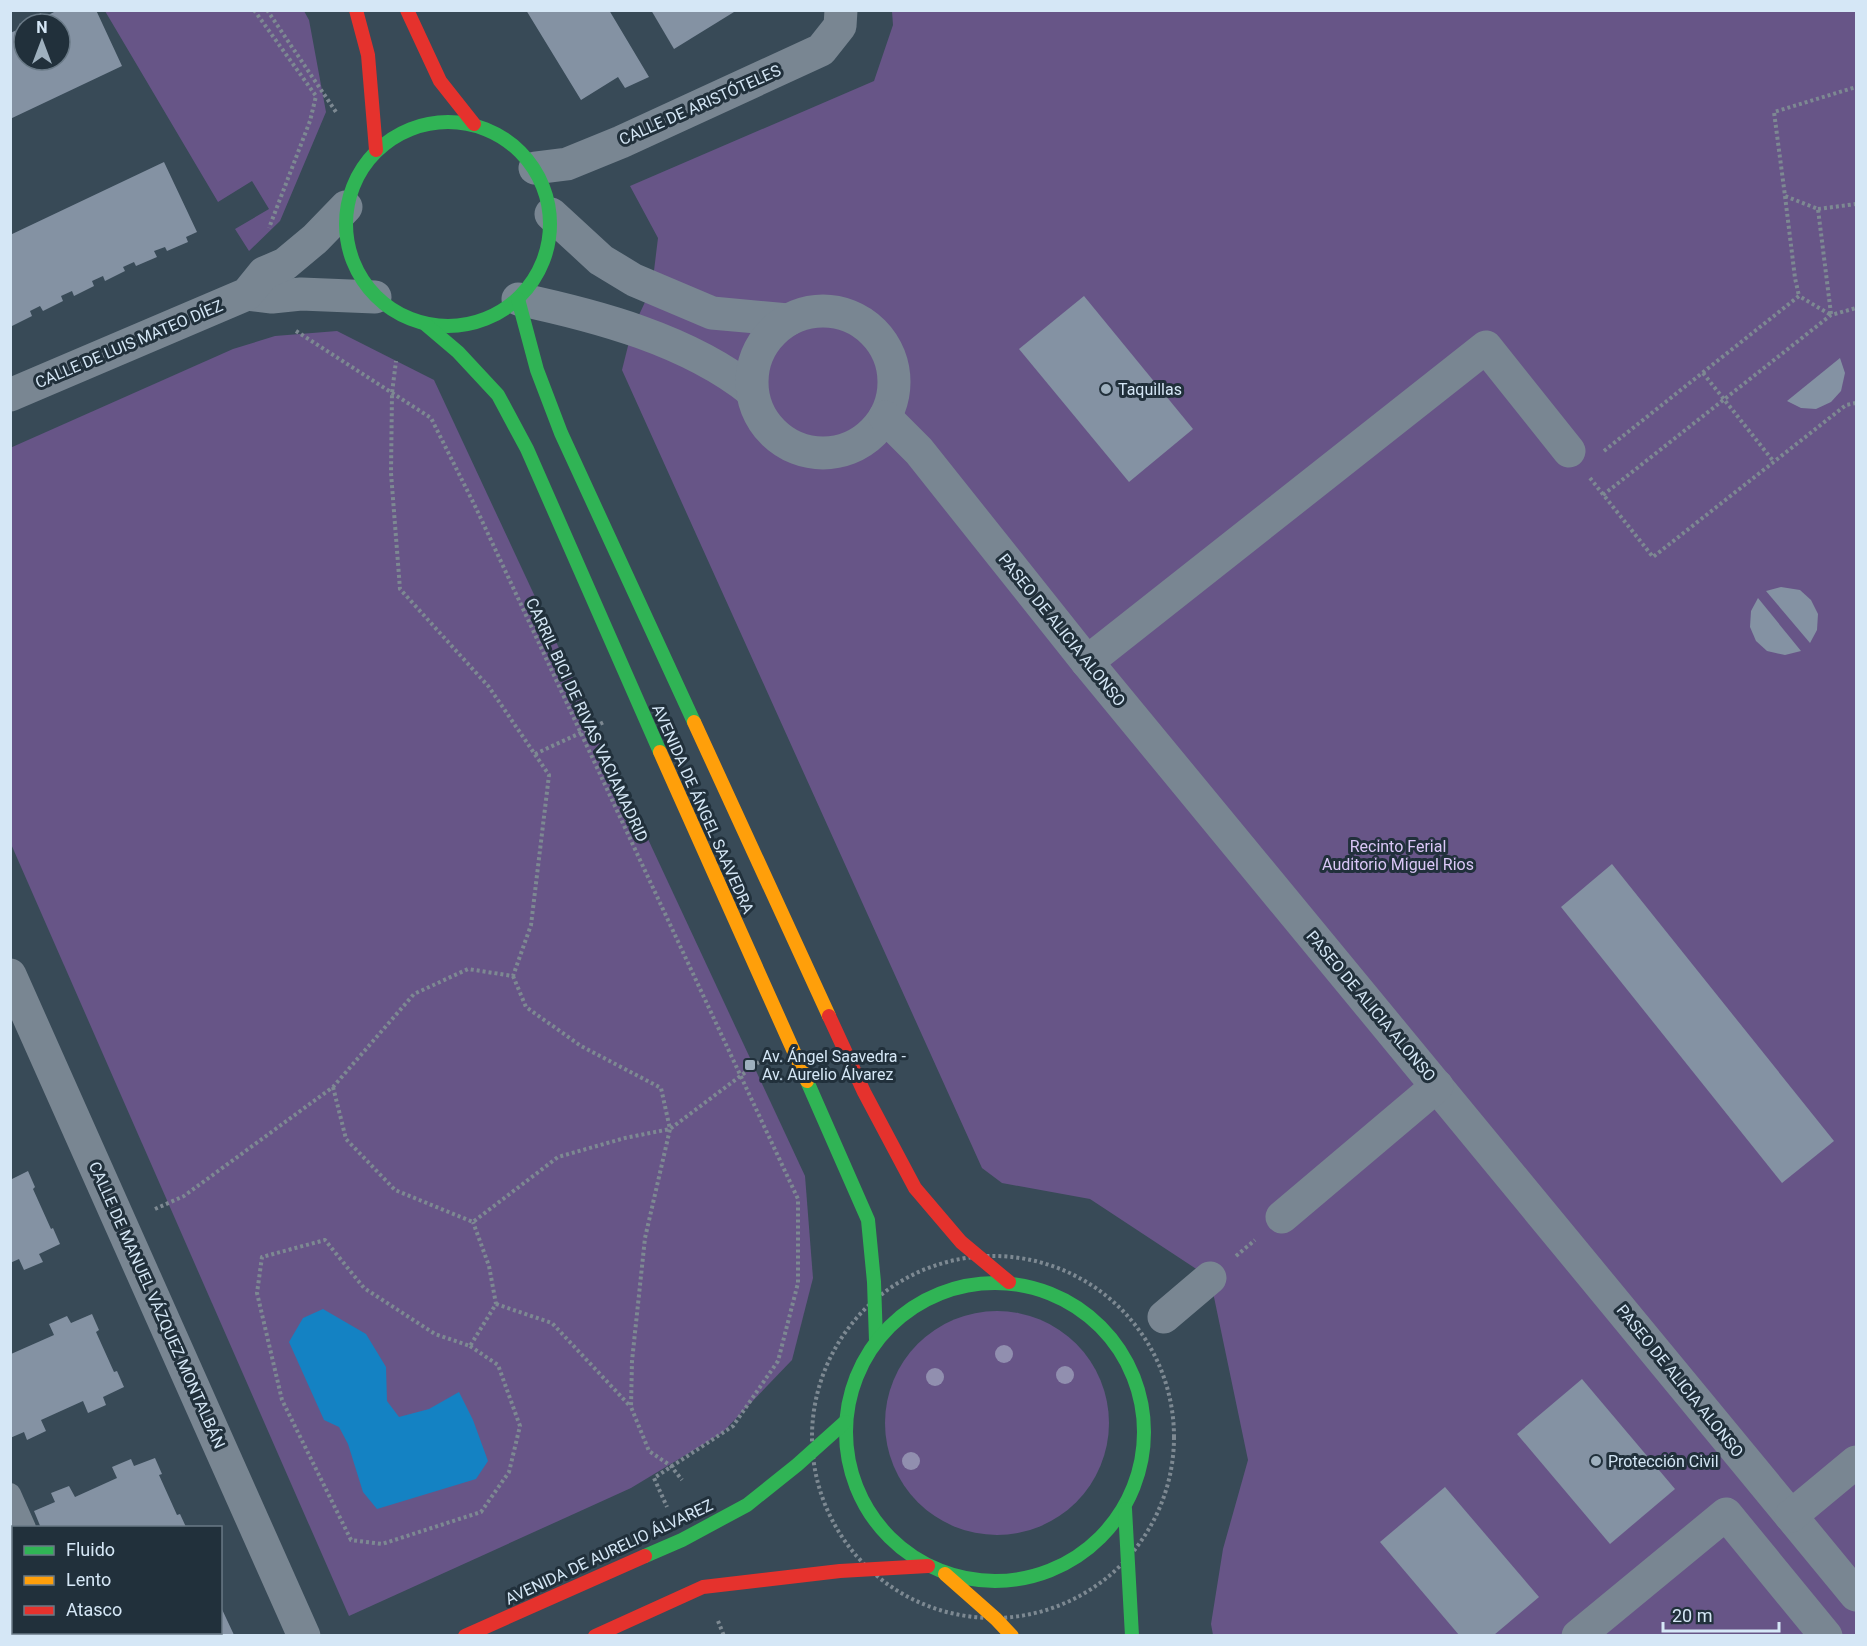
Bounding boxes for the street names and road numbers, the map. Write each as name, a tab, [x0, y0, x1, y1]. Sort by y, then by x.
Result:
street label: CALLE DE ARISTÓTELES	[616, 60, 784, 149]
street label: CALLE DE LUIS MATEO DÍEZ	[32, 296, 226, 392]
street label: PASEO DE ALICIA ALONSO	[995, 550, 1129, 710]
street label: CARRIL BICI DE RIVAS VACIAMADRID	[522, 595, 652, 845]
street label: AVENIDA DE ÁNGEL SAAVEDRA	[648, 701, 758, 917]
street label: PASEO DE ALICIA ALONSO	[1302, 927, 1440, 1085]
street label: CALLE DE MANUEL VÁZQUEZ MONTALBÁN	[85, 1159, 229, 1451]
street label: PASEO DE ALICIA ALONSO	[1613, 1301, 1747, 1461]
street label: AVENIDA DE AURELIO ÁLVAREZ	[502, 1495, 716, 1609]

